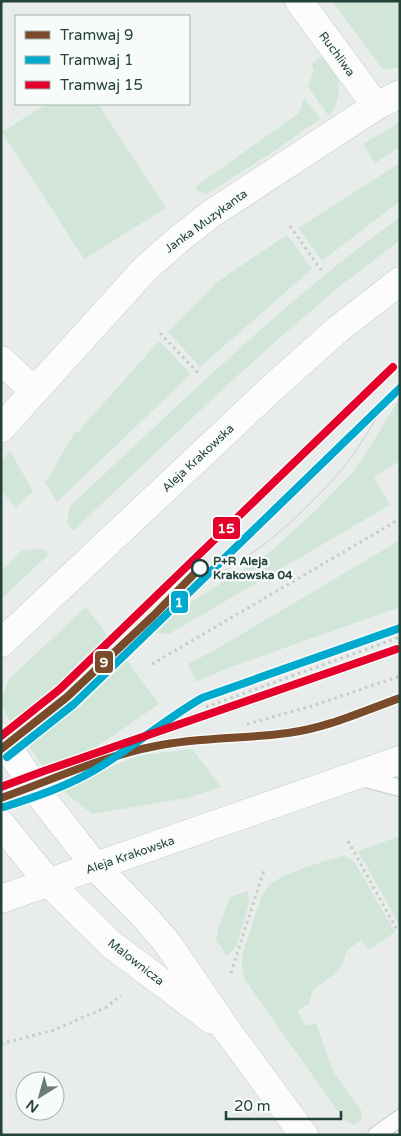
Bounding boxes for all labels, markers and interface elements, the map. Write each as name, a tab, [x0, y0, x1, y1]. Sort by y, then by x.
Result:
legend	[15, 15, 190, 105]
text: Tramwaj 9	[60, 26, 133, 44]
street label: Ruchliwa	[316, 29, 358, 79]
text: Tramwaj 1	[60, 51, 133, 69]
text: Tramwaj 15	[60, 76, 143, 94]
street label: Janka Muzykanta	[162, 186, 250, 256]
street label: Aleja Krakowska	[159, 421, 237, 495]
line badge: 15	[212, 516, 241, 540]
text: 15	[217, 520, 235, 537]
place label: P+R Aleja Krakowska 04	[213, 554, 293, 582]
marker: P+R Aleja Krakowska 04	[191, 559, 209, 577]
line badge: 1	[170, 590, 189, 614]
text: 1	[175, 594, 183, 611]
line badge: 9	[94, 650, 114, 674]
text: 9	[100, 654, 109, 671]
street label: Aleja Krakowska	[84, 833, 176, 877]
street label: Malownicza	[105, 936, 167, 988]
north arrow	[15, 1071, 65, 1121]
scale bar	[226, 1088, 341, 1120]
text: N	[23, 1096, 42, 1116]
text: 20 m	[234, 1097, 271, 1115]

